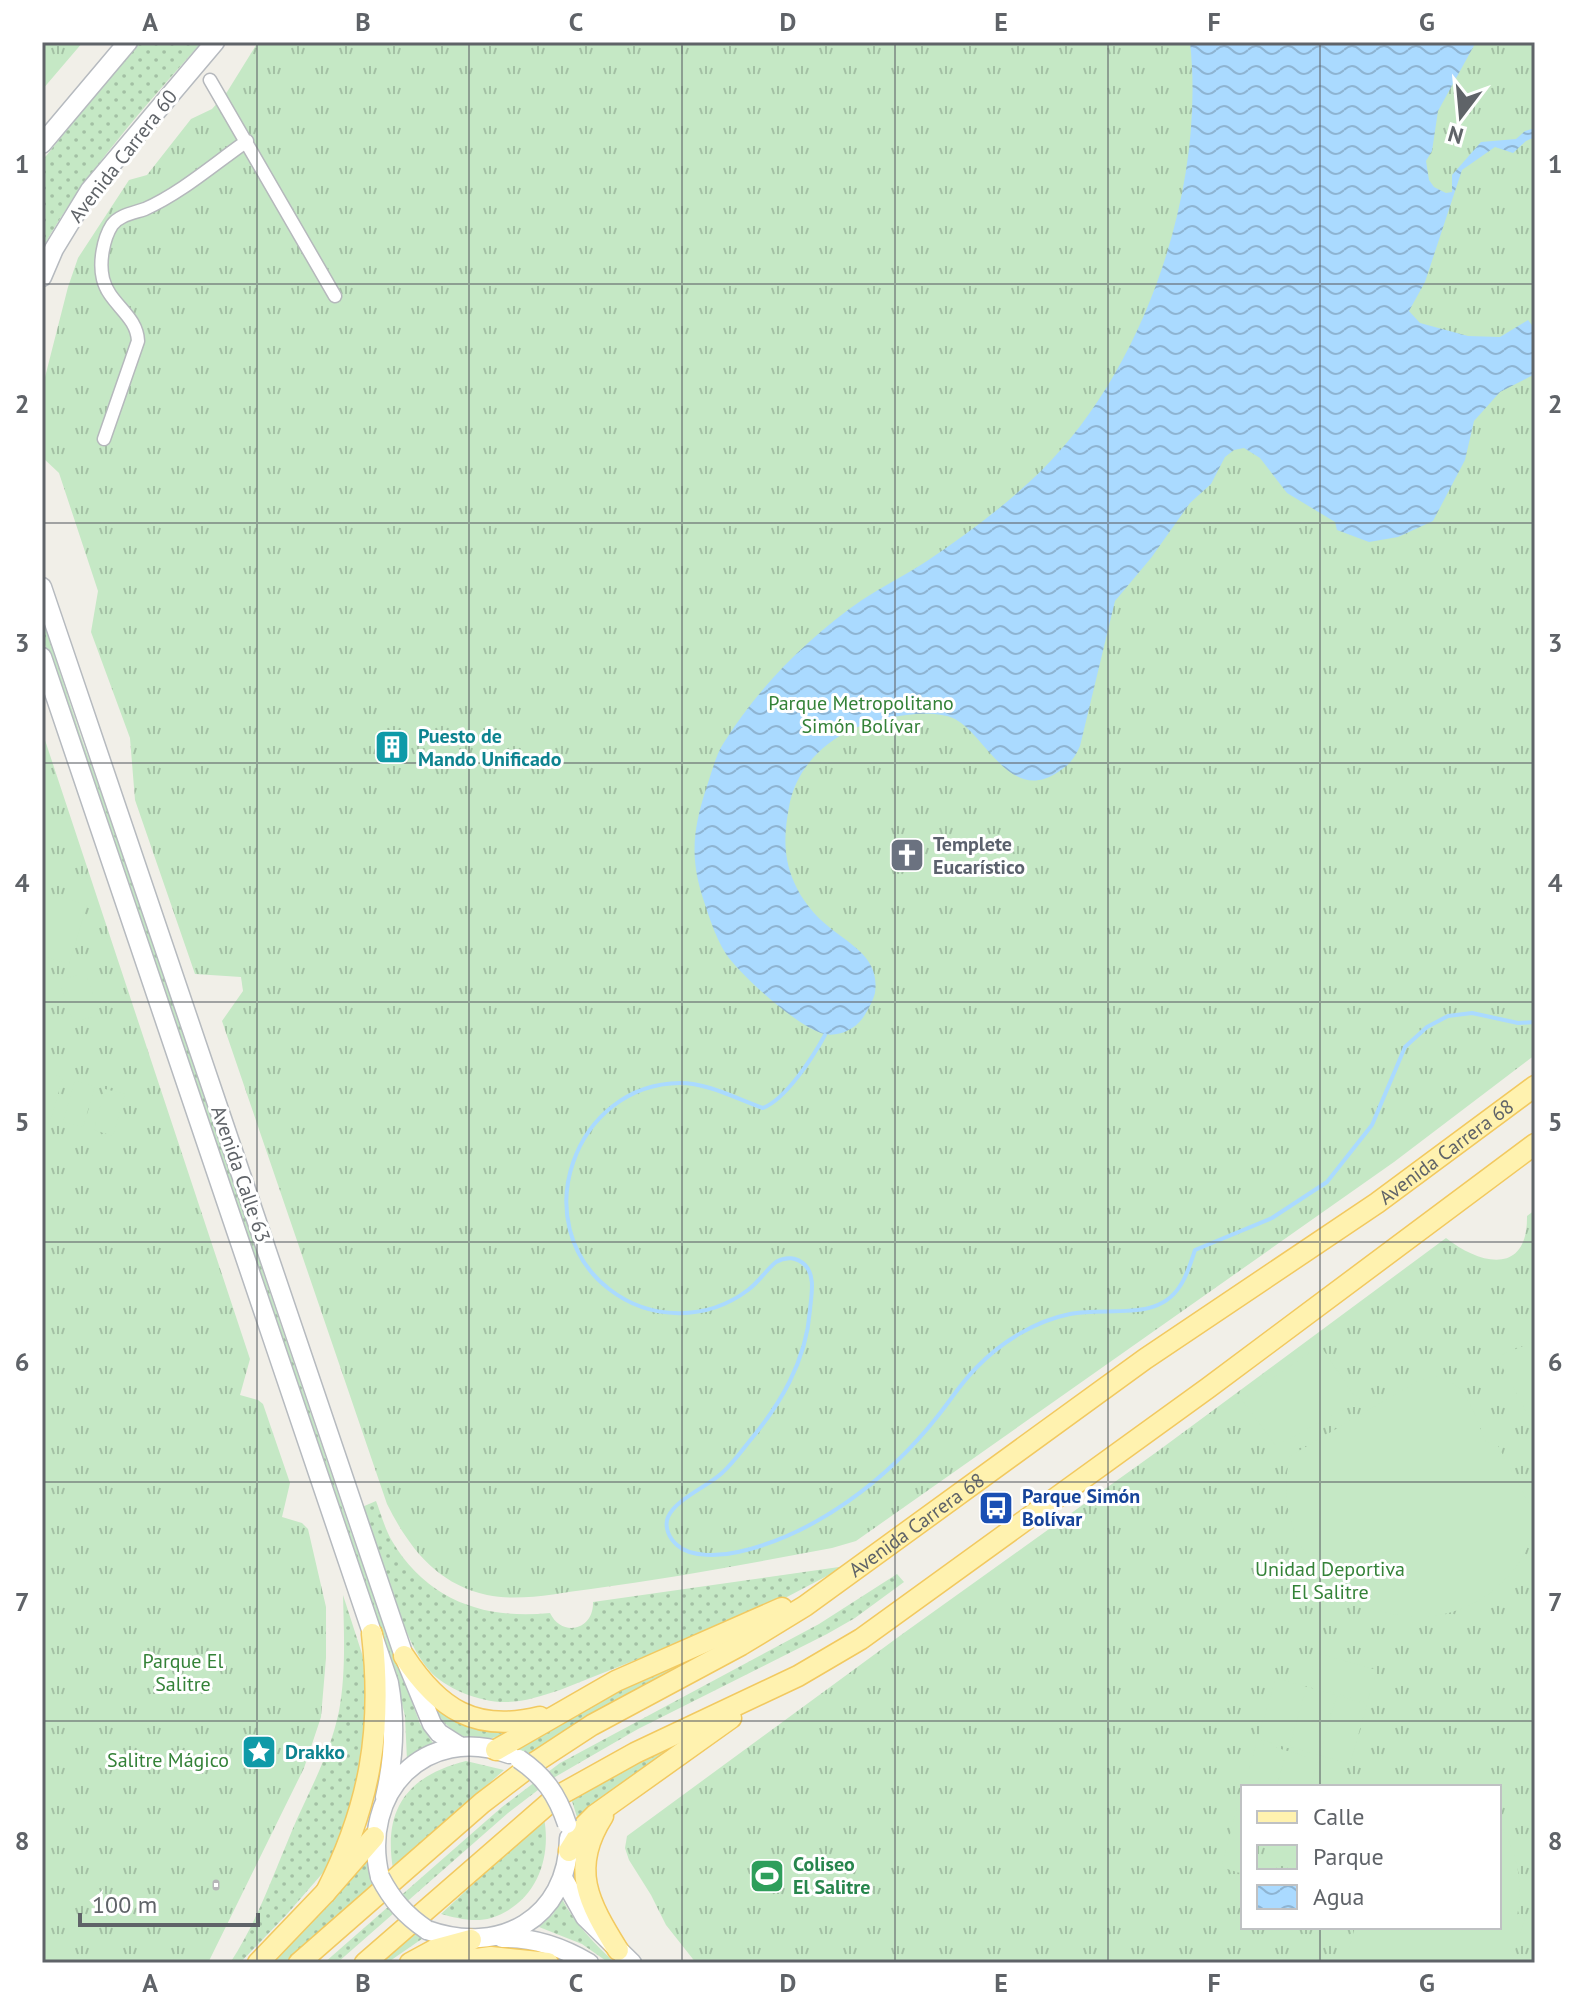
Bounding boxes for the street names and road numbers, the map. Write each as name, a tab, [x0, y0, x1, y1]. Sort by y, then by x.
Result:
street label: Avenida Carrera 60	[63, 84, 183, 228]
street label: Avenida Carrera 68	[1373, 1093, 1519, 1210]
street label: Avenida Calle 63	[205, 1102, 277, 1246]
street label: Avenida Carrera 68	[844, 1467, 990, 1583]

